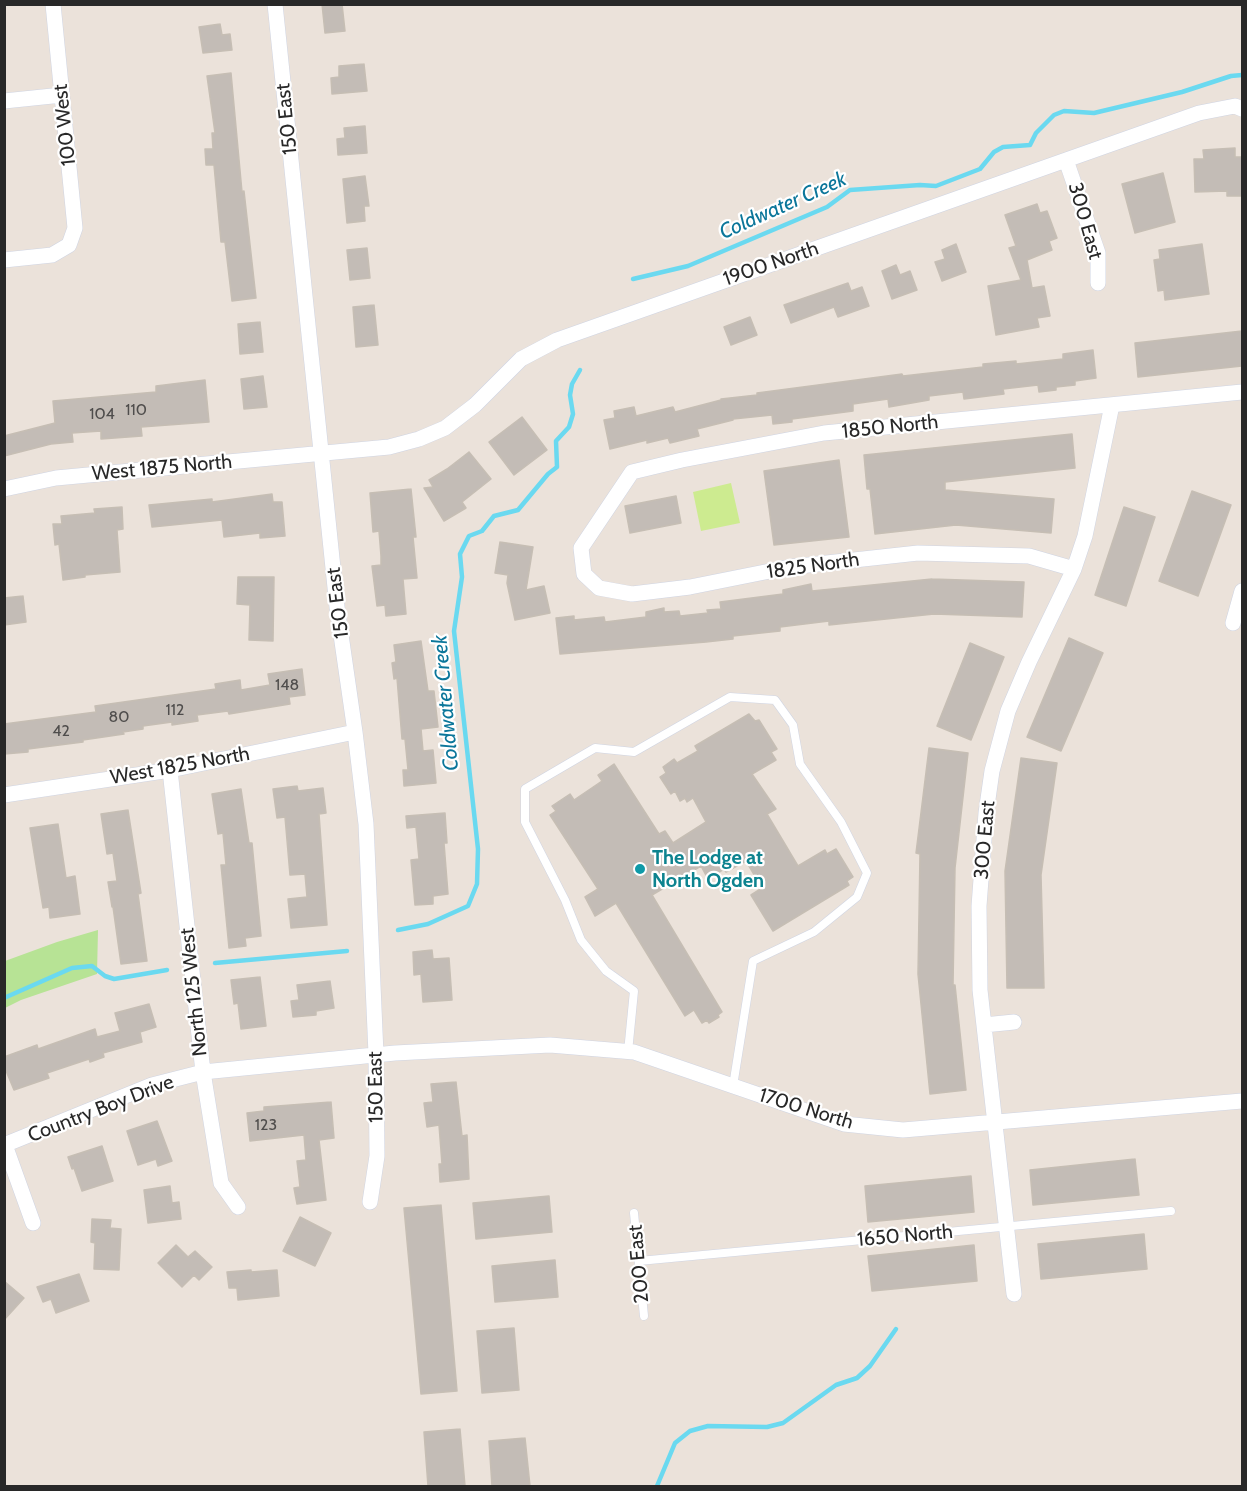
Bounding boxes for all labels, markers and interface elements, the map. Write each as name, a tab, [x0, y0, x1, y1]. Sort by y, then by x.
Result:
street label: 150 East	[271, 82, 303, 156]
street label: 100 West	[49, 83, 81, 167]
water label: Coldwater Creek	[716, 167, 850, 245]
street label: 300 East	[1063, 180, 1107, 262]
street label: 1900 North	[720, 237, 822, 291]
house number: 110	[125, 400, 147, 420]
house number: 104	[89, 404, 115, 424]
street label: 1850 North	[841, 410, 939, 444]
street label: West 1875 North	[91, 450, 233, 486]
street label: 1825 North	[765, 548, 861, 584]
street label: 150 East	[322, 566, 354, 640]
water label: Coldwater Creek	[428, 634, 464, 772]
house number: 148	[275, 675, 299, 695]
house number: 112	[166, 700, 184, 720]
house number: 80	[109, 707, 129, 727]
house number: 42	[52, 721, 70, 741]
street label: West 1825 North	[108, 742, 252, 790]
street label: 300 East	[970, 800, 1000, 880]
place label: The Lodge at North Ogden	[652, 846, 764, 893]
marker: The Lodge at North Ogden	[633, 862, 647, 876]
street label: North 125 West	[175, 927, 213, 1057]
street label: 150 East	[363, 1051, 389, 1123]
street label: Country Boy Drive	[25, 1070, 177, 1148]
street label: 1700 North	[756, 1083, 856, 1135]
house number: 123	[255, 1115, 277, 1135]
street label: 1650 North	[856, 1220, 954, 1252]
street label: 200 East	[624, 1224, 654, 1304]

